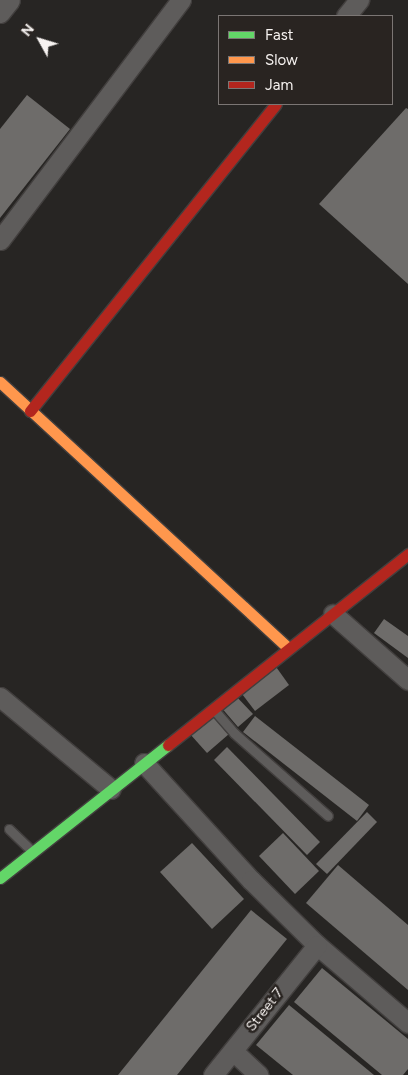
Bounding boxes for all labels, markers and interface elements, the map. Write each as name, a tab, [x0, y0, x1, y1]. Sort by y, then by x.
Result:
north arrow	[15, 15, 65, 65]
legend	[218, 15, 393, 105]
text: N	[18, 21, 38, 40]
text: Fast	[265, 26, 293, 44]
text: Slow	[265, 51, 298, 69]
text: Jam	[265, 76, 293, 94]
street label: Street 7	[243, 985, 287, 1035]

